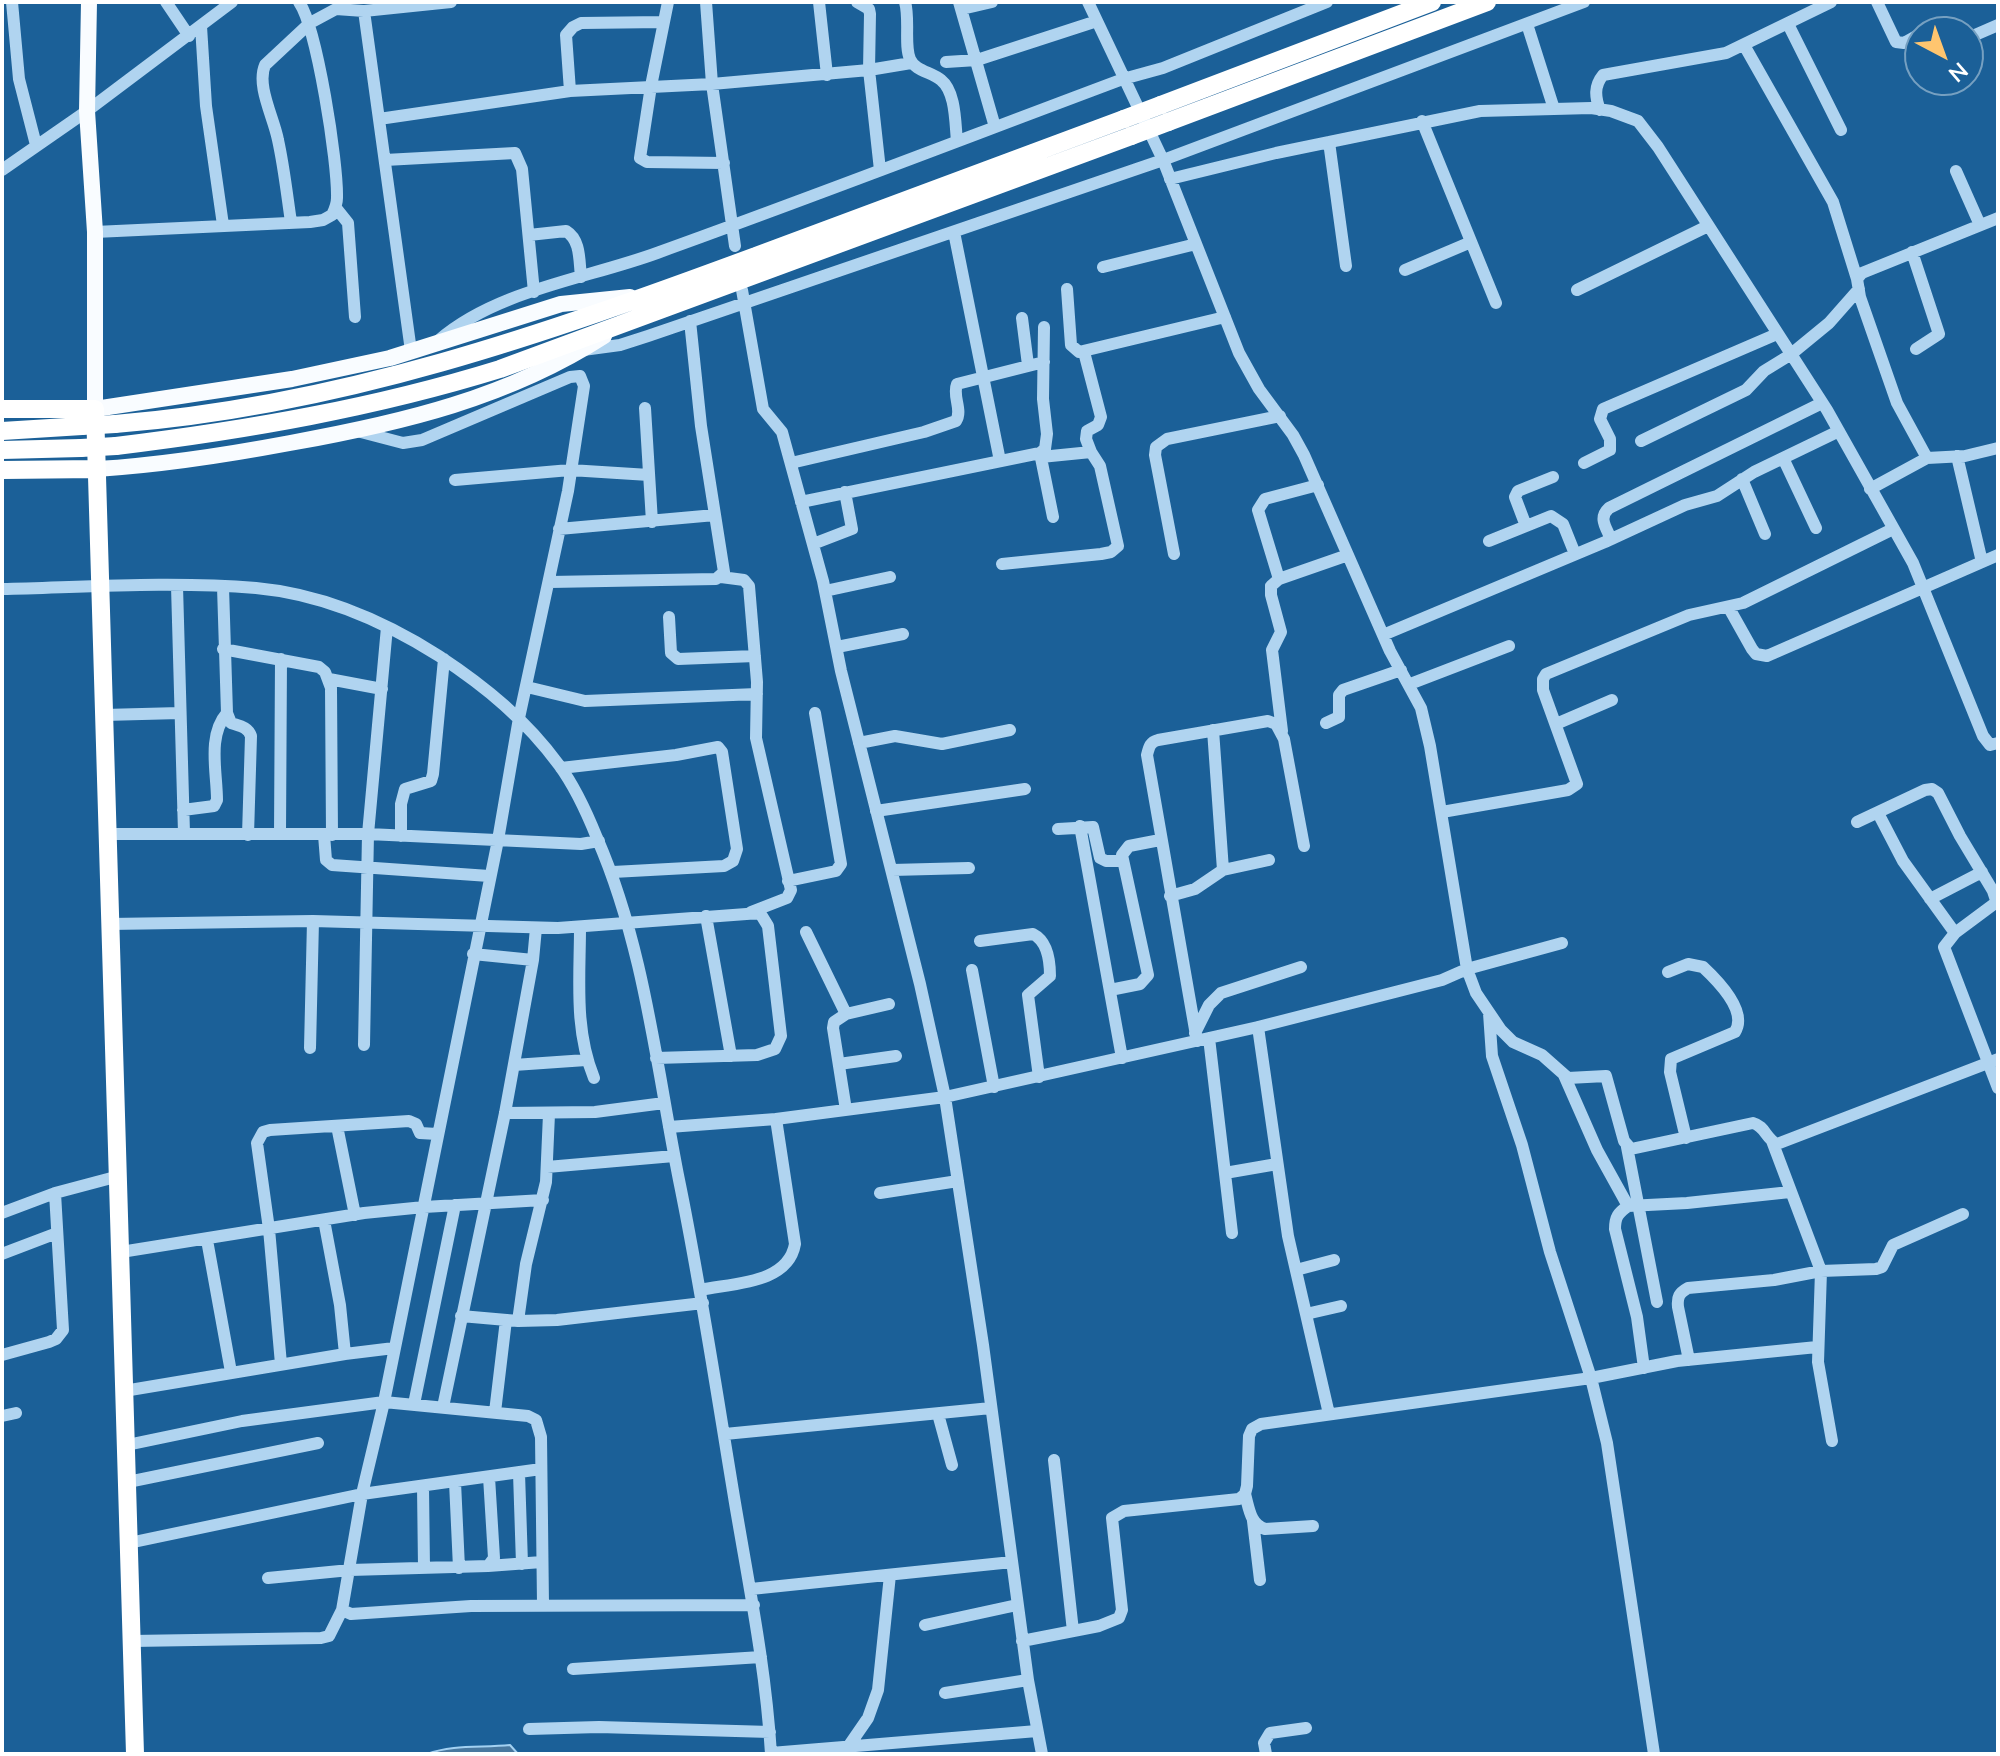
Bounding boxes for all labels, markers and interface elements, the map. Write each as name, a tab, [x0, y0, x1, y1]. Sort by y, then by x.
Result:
north arrow	[1904, 16, 1984, 96]
text: N	[1943, 57, 1974, 89]

